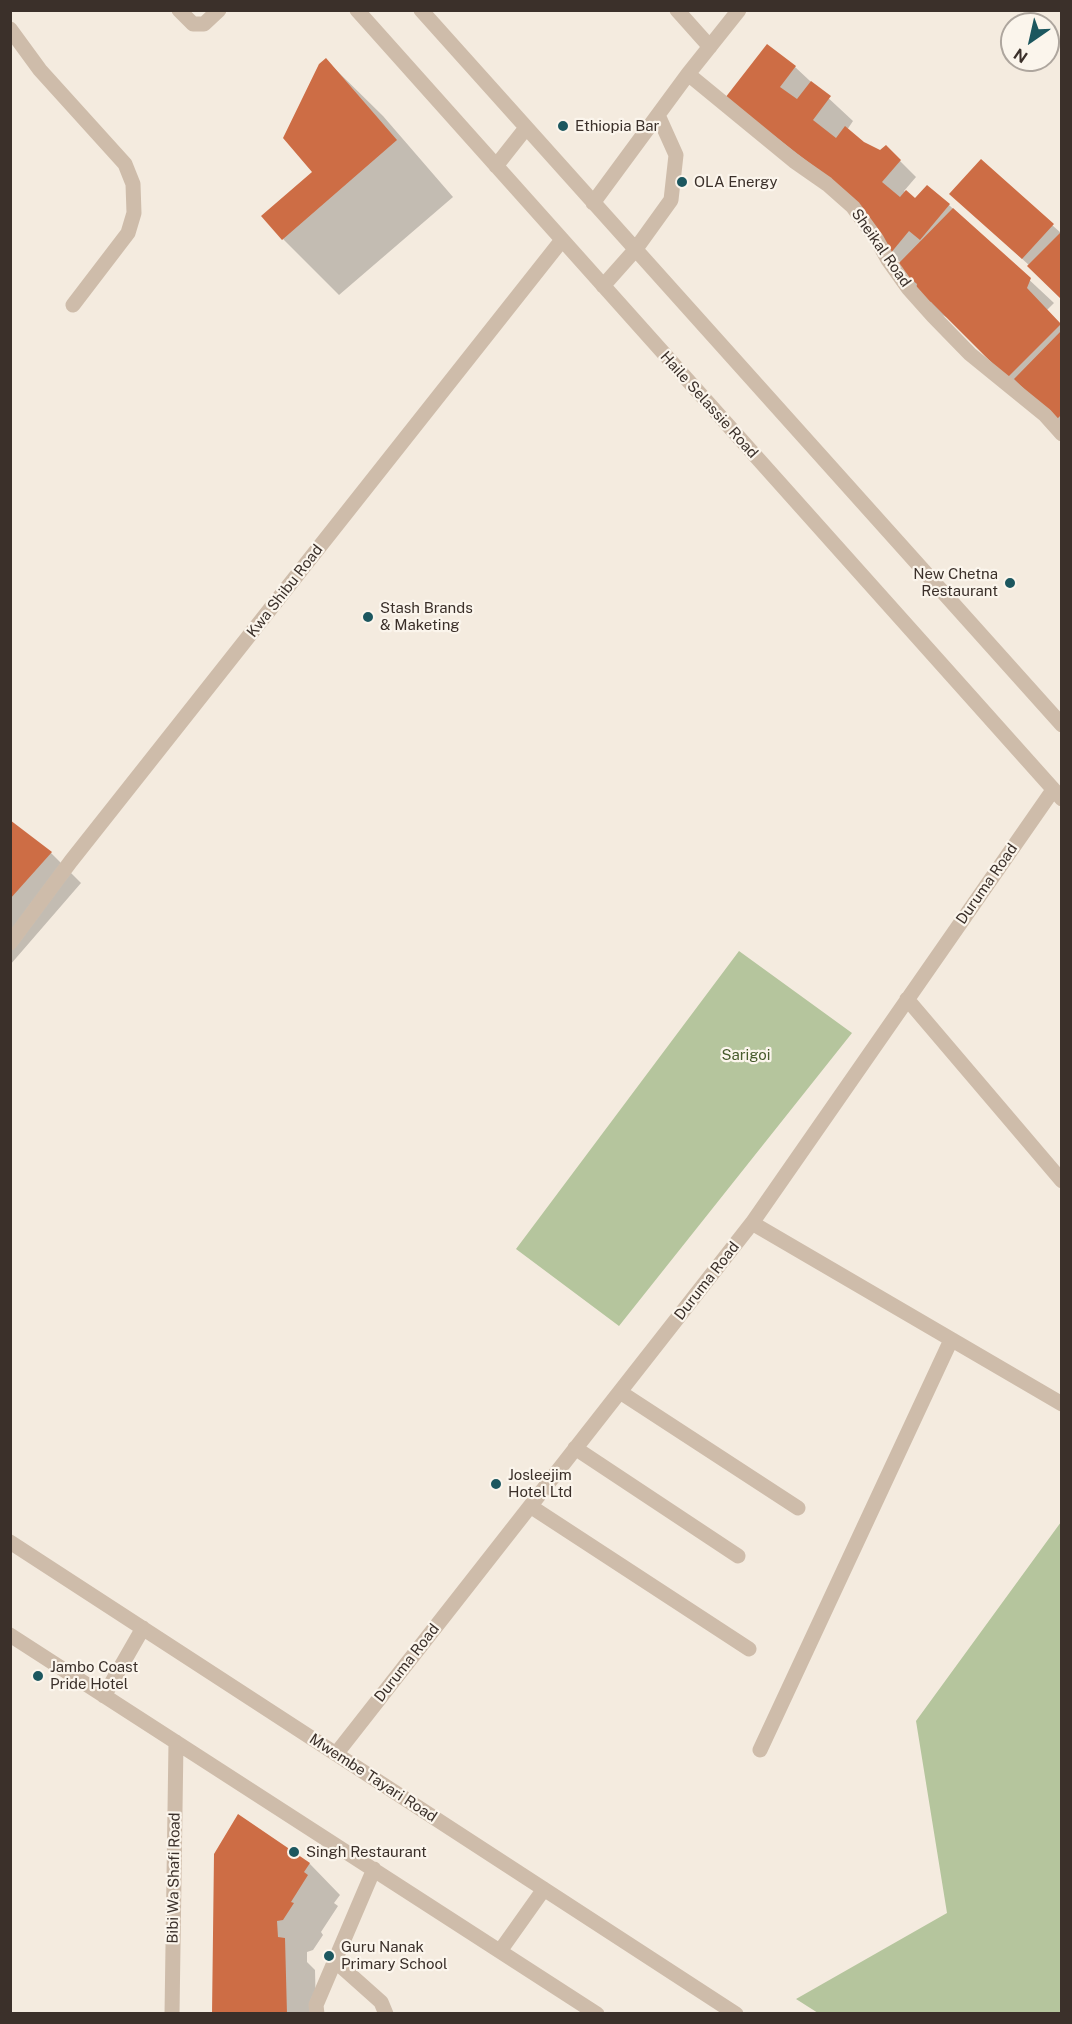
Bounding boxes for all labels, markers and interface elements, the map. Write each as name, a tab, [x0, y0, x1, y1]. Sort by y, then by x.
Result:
north arrow	[1000, 12, 1060, 72]
text: N	[1010, 44, 1031, 67]
place label: Ethiopia Bar	[575, 117, 659, 135]
marker: Ethiopia Bar	[556, 119, 570, 133]
place label: OLA Energy	[694, 173, 777, 191]
marker: OLA Energy	[675, 175, 689, 189]
street label: Sheikal Road	[847, 205, 915, 291]
street label: Haile Selassie Road	[656, 348, 762, 462]
street label: Kwa Shibu Road	[243, 541, 327, 641]
place label: New Chetna Restaurant	[913, 565, 998, 600]
marker: New Chetna Restaurant	[1003, 576, 1017, 590]
place label: Stash Brands & Maketing	[380, 599, 473, 634]
marker: Stash Brands & Maketing	[361, 610, 375, 624]
street label: Duruma Road	[953, 840, 1021, 928]
park label: Sarigoi	[721, 1046, 771, 1064]
street label: Duruma Road	[671, 1238, 743, 1324]
place label: Josleejim Hotel Ltd	[508, 1466, 572, 1501]
marker: Josleejim Hotel Ltd	[489, 1477, 503, 1491]
street label: Duruma Road	[371, 1620, 443, 1706]
place label: Jambo Coast Pride Hotel	[50, 1658, 138, 1693]
marker: Jambo Coast Pride Hotel	[31, 1669, 45, 1683]
street label: Mwembe Tayari Road	[306, 1730, 440, 1826]
street label: Bibi Wa Shafi Road	[164, 1812, 184, 1944]
place label: Singh Restaurant	[306, 1843, 427, 1861]
marker: Singh Restaurant	[287, 1845, 301, 1859]
place label: Guru Nanak Primary School	[341, 1938, 447, 1973]
marker: Guru Nanak Primary School	[322, 1949, 336, 1963]

